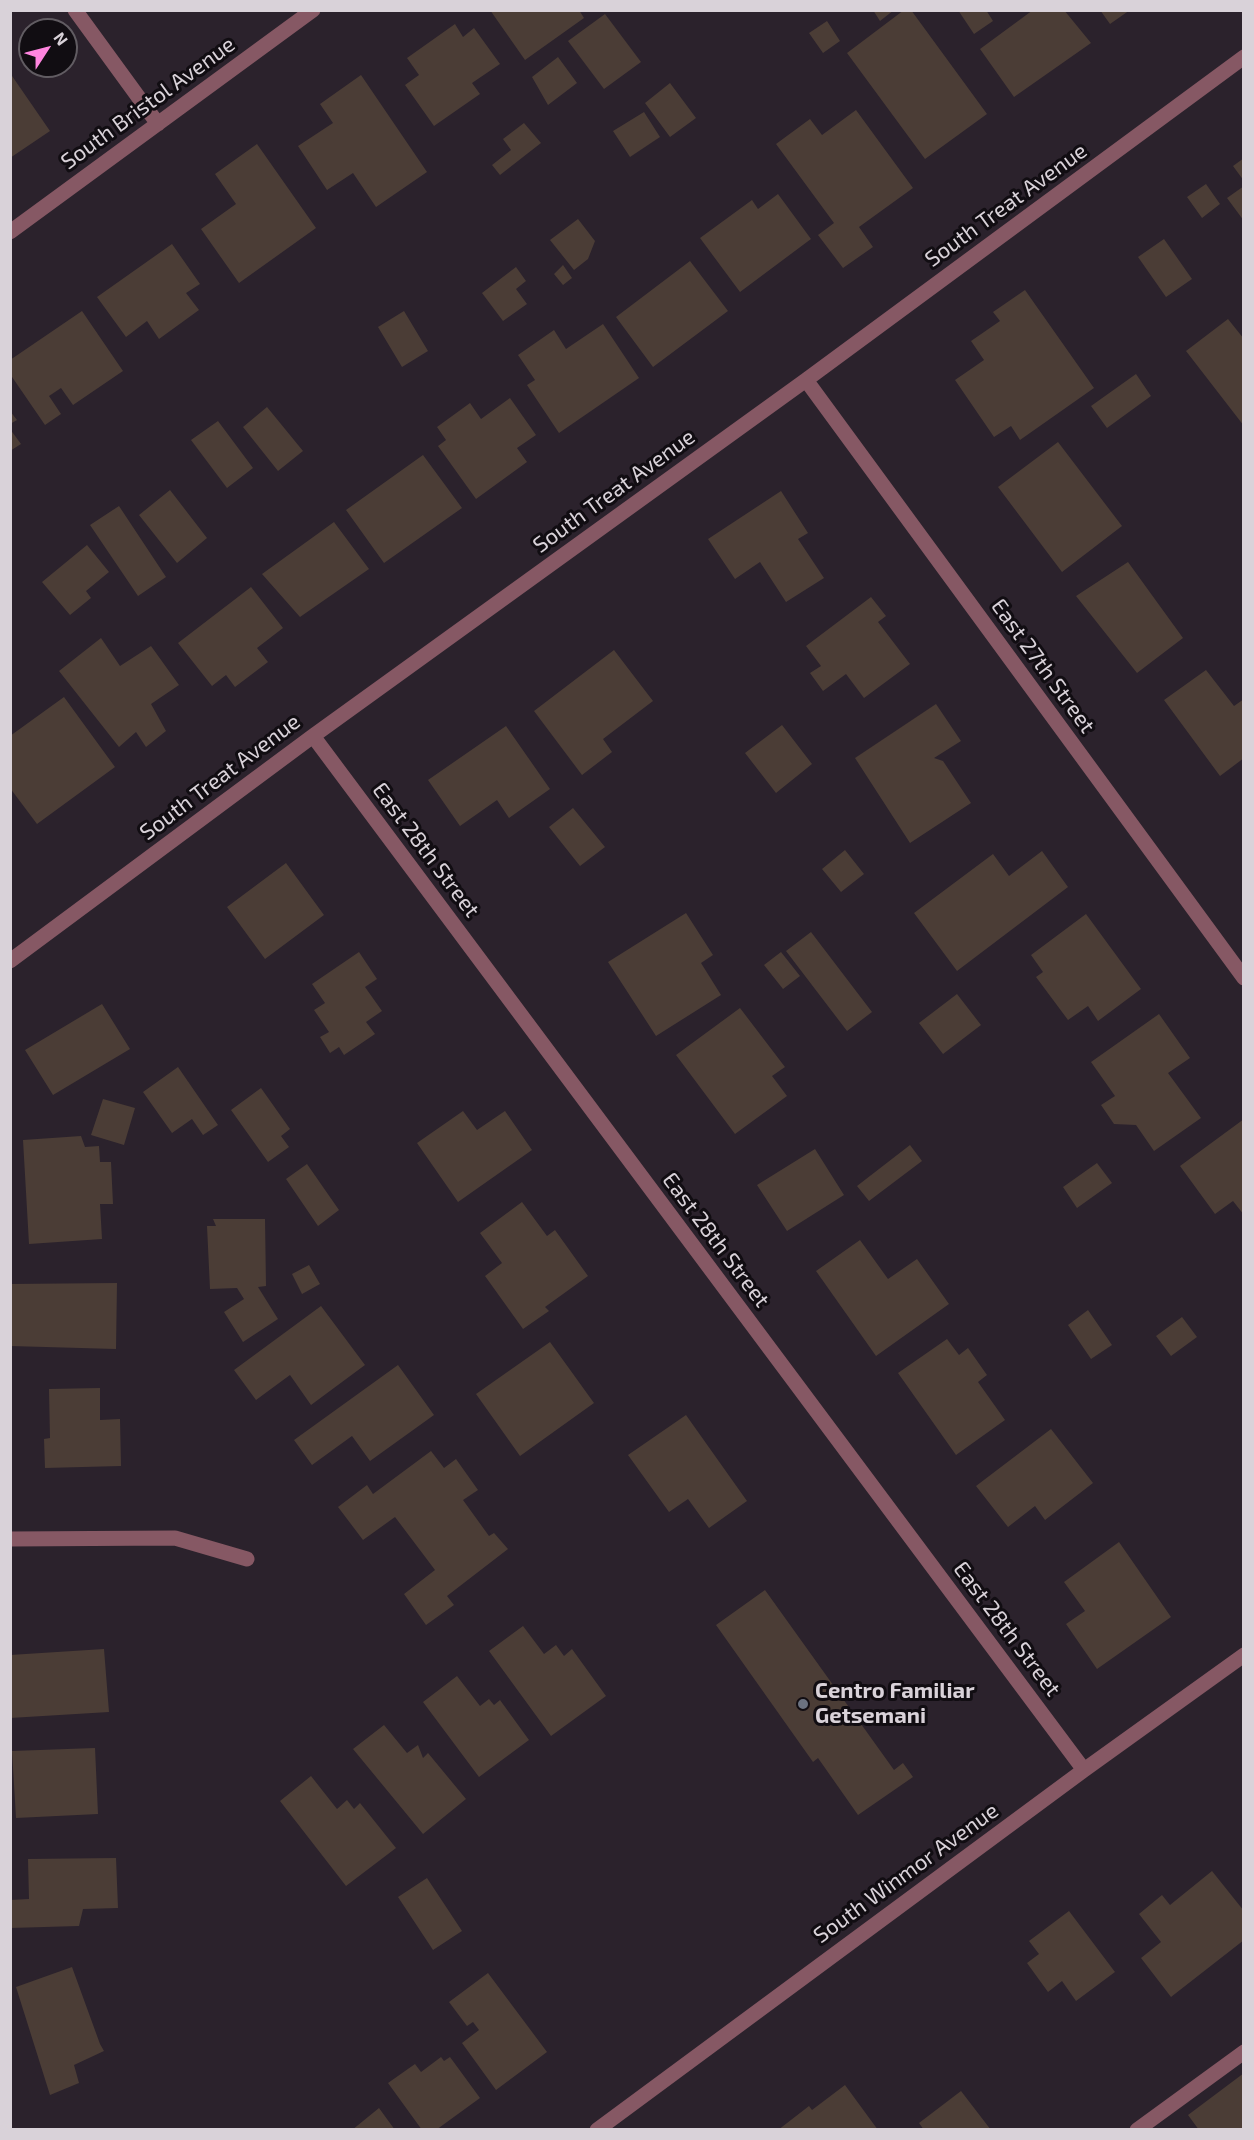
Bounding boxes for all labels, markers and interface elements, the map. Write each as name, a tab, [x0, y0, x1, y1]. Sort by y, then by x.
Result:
north arrow	[18, 18, 78, 78]
text: N	[50, 28, 72, 49]
street label: South Bristol Avenue	[56, 31, 240, 175]
street label: South Treat Avenue	[920, 137, 1092, 273]
street label: South Treat Avenue	[528, 423, 700, 559]
street label: East 27th Street	[985, 594, 1101, 738]
street label: South Treat Avenue	[135, 708, 305, 846]
street label: East 28th Street	[367, 777, 485, 923]
street label: East 28th Street	[657, 1167, 775, 1313]
street label: East 28th Street	[948, 1556, 1066, 1702]
place label: Centro Familiar Getsemani	[815, 1678, 975, 1730]
marker: Centro Familiar Getsemani	[796, 1697, 810, 1711]
street label: South Winmor Avenue	[809, 1797, 1003, 1949]

